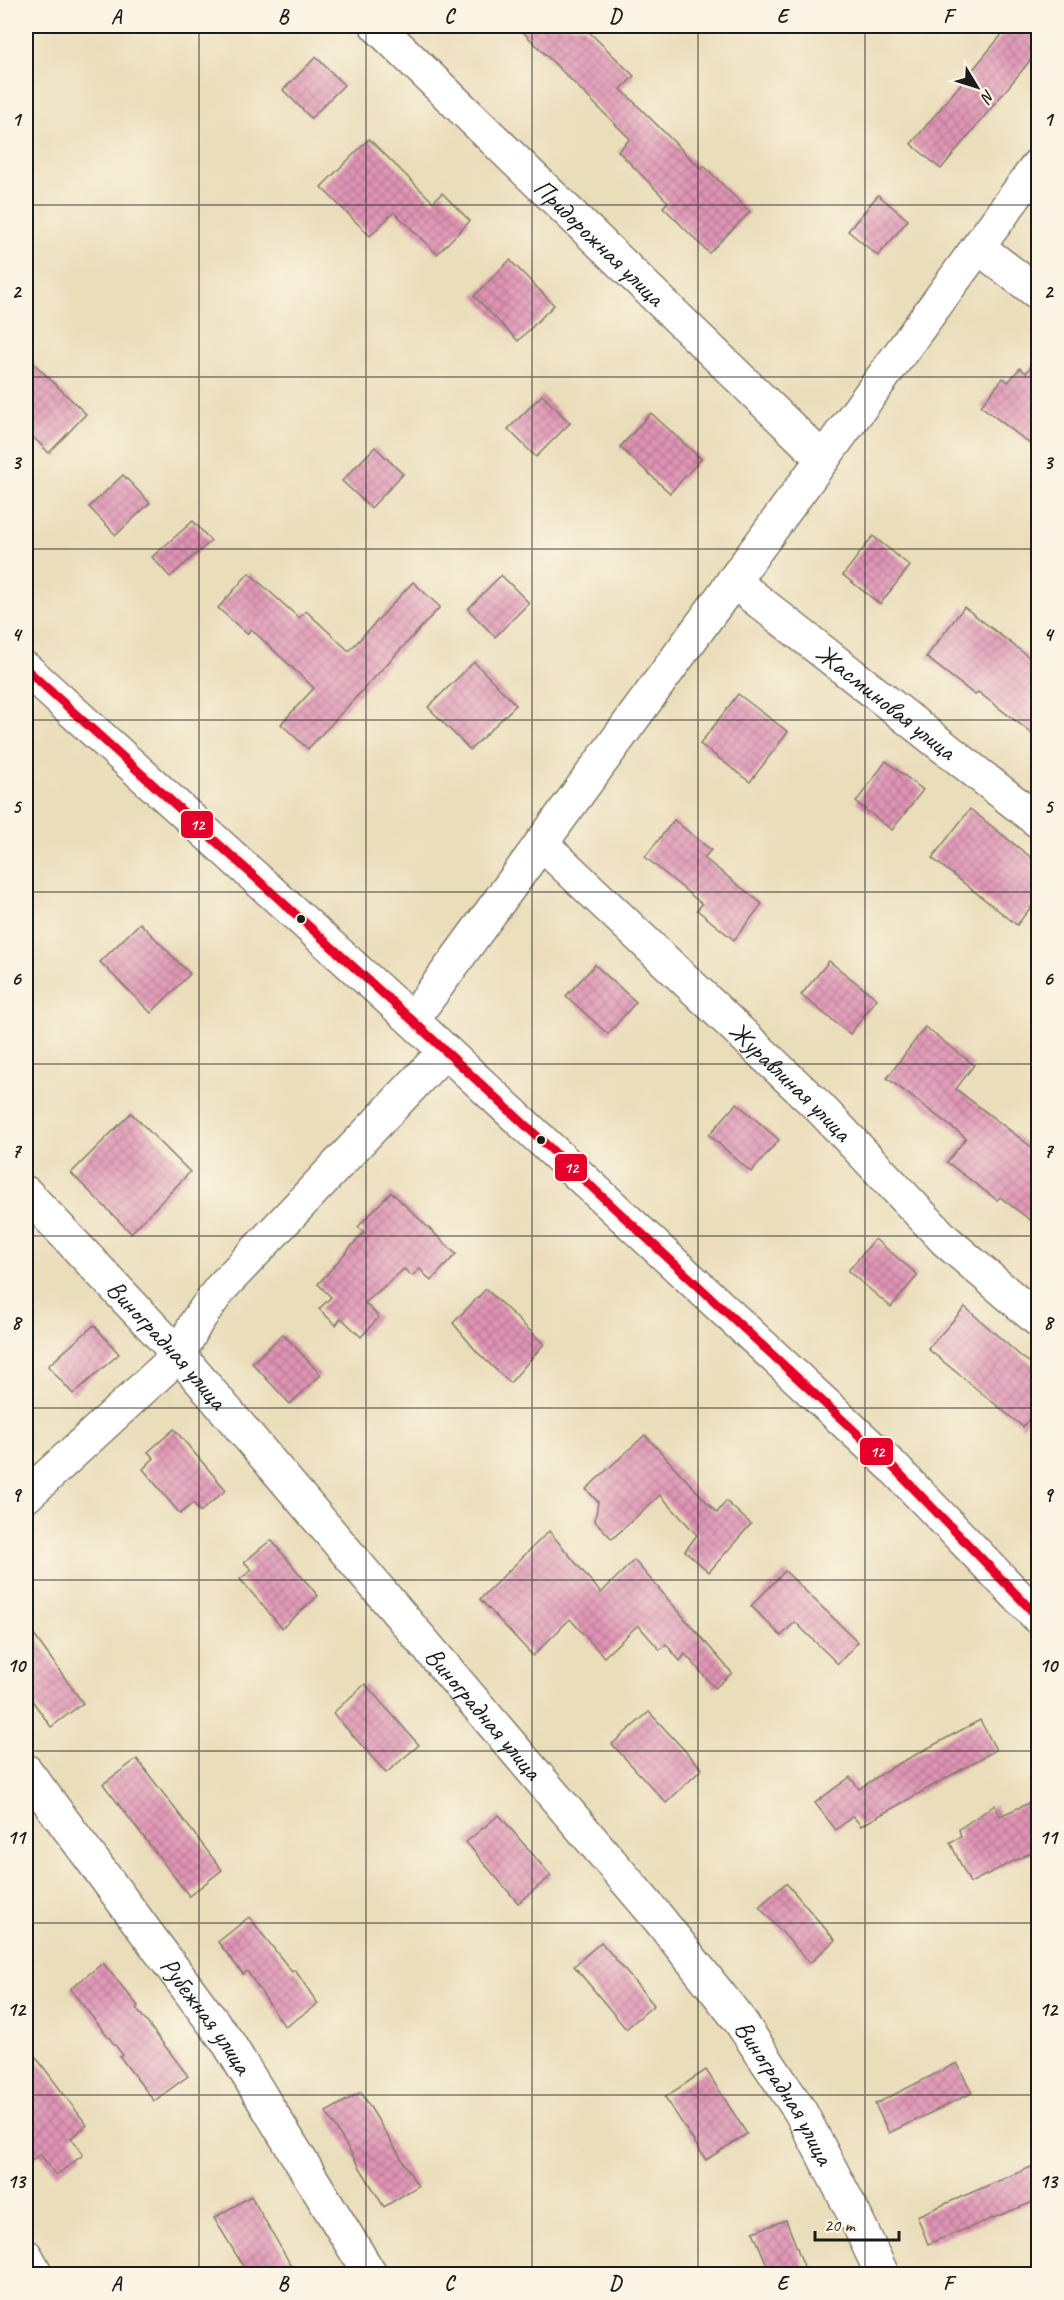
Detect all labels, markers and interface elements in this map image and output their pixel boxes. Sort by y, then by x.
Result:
text: A [111,4,123,29]
text: B [278,4,290,29]
text: C [444,4,456,29]
text: D [609,4,623,29]
text: E [777,4,791,29]
text: F [943,4,957,29]
north arrow [947,57,1007,117]
text: N [975,86,999,108]
text: 1 [12,107,23,132]
text: 1 [1044,107,1055,132]
street label: Придорожная улица [527,171,673,314]
text: 2 [12,279,23,304]
text: 2 [1044,279,1055,304]
text: 3 [12,450,23,475]
text: 3 [1044,450,1055,475]
text: 4 [12,622,24,647]
text: 4 [1044,622,1056,647]
street label: Жасминовая улица [809,637,964,768]
text: 5 [12,794,23,819]
text: 5 [1044,794,1055,819]
line badge: 12 [180,810,214,839]
text: 12 [190,815,206,835]
unlabelled marker [295,913,307,925]
text: 6 [11,966,22,991]
text: 6 [1043,966,1054,991]
street label: Журавлиная улица [722,1014,860,1149]
unlabelled marker [535,1134,547,1146]
text: 7 [12,1138,23,1163]
text: 7 [1044,1138,1055,1163]
line badge: 12 [554,1153,588,1182]
text: 12 [564,1158,580,1178]
street label: Виноградная улица [99,1273,235,1418]
text: 8 [12,1310,24,1335]
text: 8 [1044,1310,1056,1335]
line badge: 12 [859,1437,894,1466]
text: 12 [870,1442,886,1462]
text: 9 [12,1482,23,1507]
text: 9 [1044,1482,1055,1507]
street label: Виноградная улица [418,1640,550,1788]
text: 10 [7,1653,27,1678]
text: 10 [1039,1653,1059,1678]
text: 11 [7,1825,27,1850]
text: 11 [1039,1825,1059,1850]
street label: Рубежная улица [153,1951,260,2082]
text: 12 [7,1997,27,2022]
text: 12 [1039,1997,1059,2022]
street label: Виноградная улица [727,2014,842,2172]
text: 13 [7,2169,27,2194]
text: 13 [1039,2169,1059,2194]
scale bar [815,2204,899,2242]
text: 20 m [824,2214,857,2236]
text: A [111,2271,123,2296]
text: B [278,2271,290,2296]
text: C [444,2271,456,2296]
text: D [609,2271,623,2296]
text: E [777,2271,791,2296]
text: F [943,2271,957,2296]

